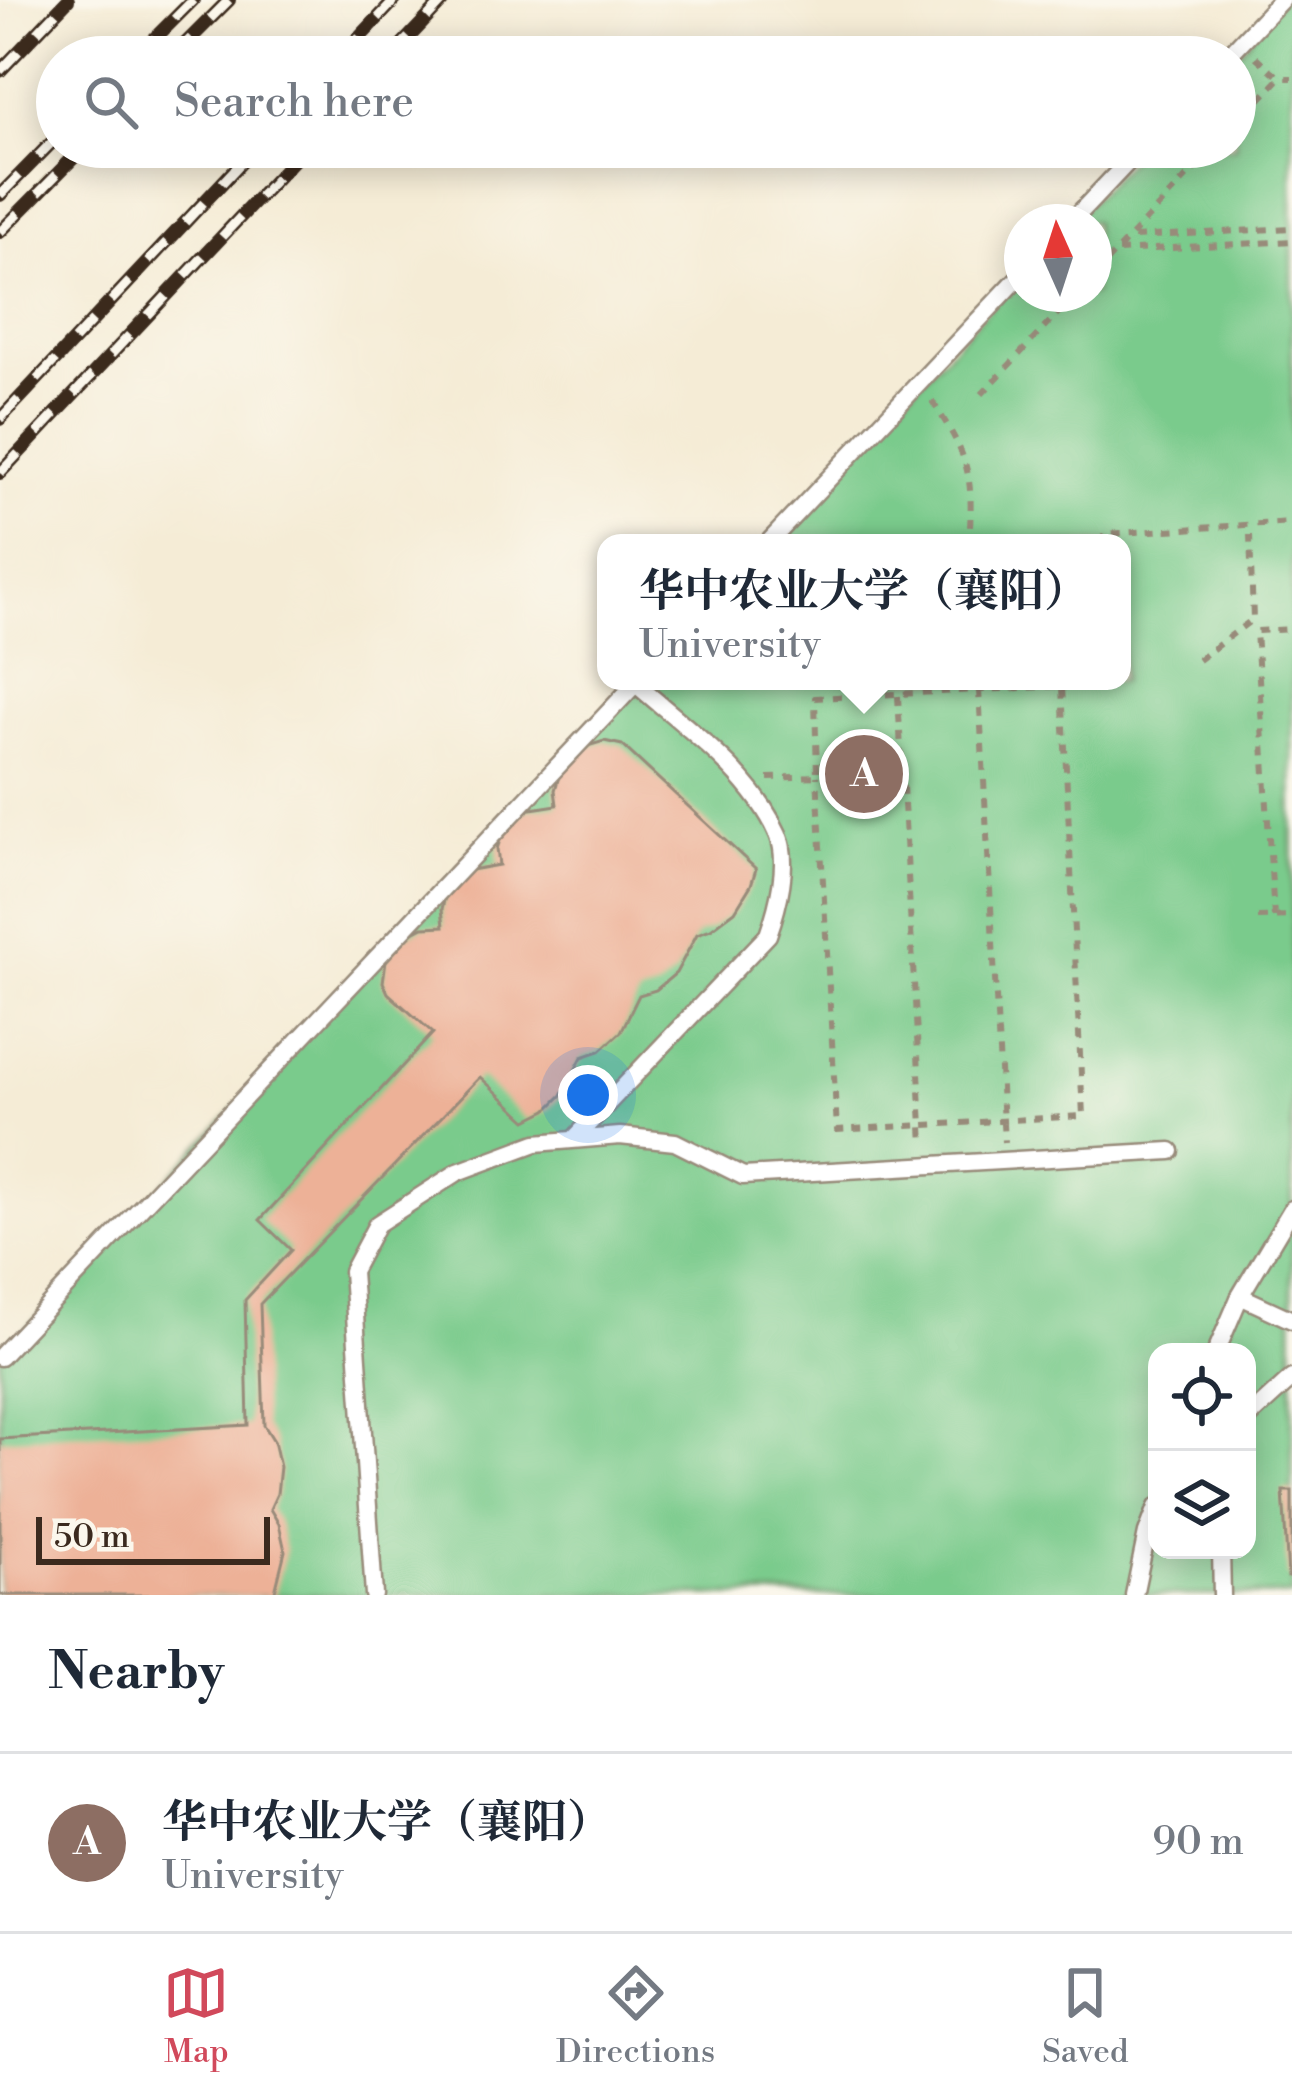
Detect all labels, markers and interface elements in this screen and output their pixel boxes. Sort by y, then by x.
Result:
search box [36,36,1256,168]
icon: search [78,69,144,135]
text: Search here [174,74,414,131]
north arrow [1004,204,1112,312]
popup [597,534,1131,690]
text: 华中农业大学（襄阳） [639,564,1089,621]
text: University [639,621,821,670]
pin: A [825,729,903,819]
your location [558,1065,618,1125]
map controls [1148,1343,1256,1559]
button: locate [1148,1343,1256,1451]
button: layers [1148,1451,1256,1559]
scale bar [36,1511,270,1564]
text: 50 m [54,1517,130,1558]
text: Nearby [48,1641,224,1705]
text: 华中农业大学（襄阳） [162,1795,612,1852]
text: A [73,1818,101,1867]
text: 90 m [1152,1818,1244,1867]
text: University [162,1852,344,1901]
tab: Map [163,1960,229,2073]
tab: Directions [556,1960,715,2073]
tab: Saved [1042,1960,1129,2073]

